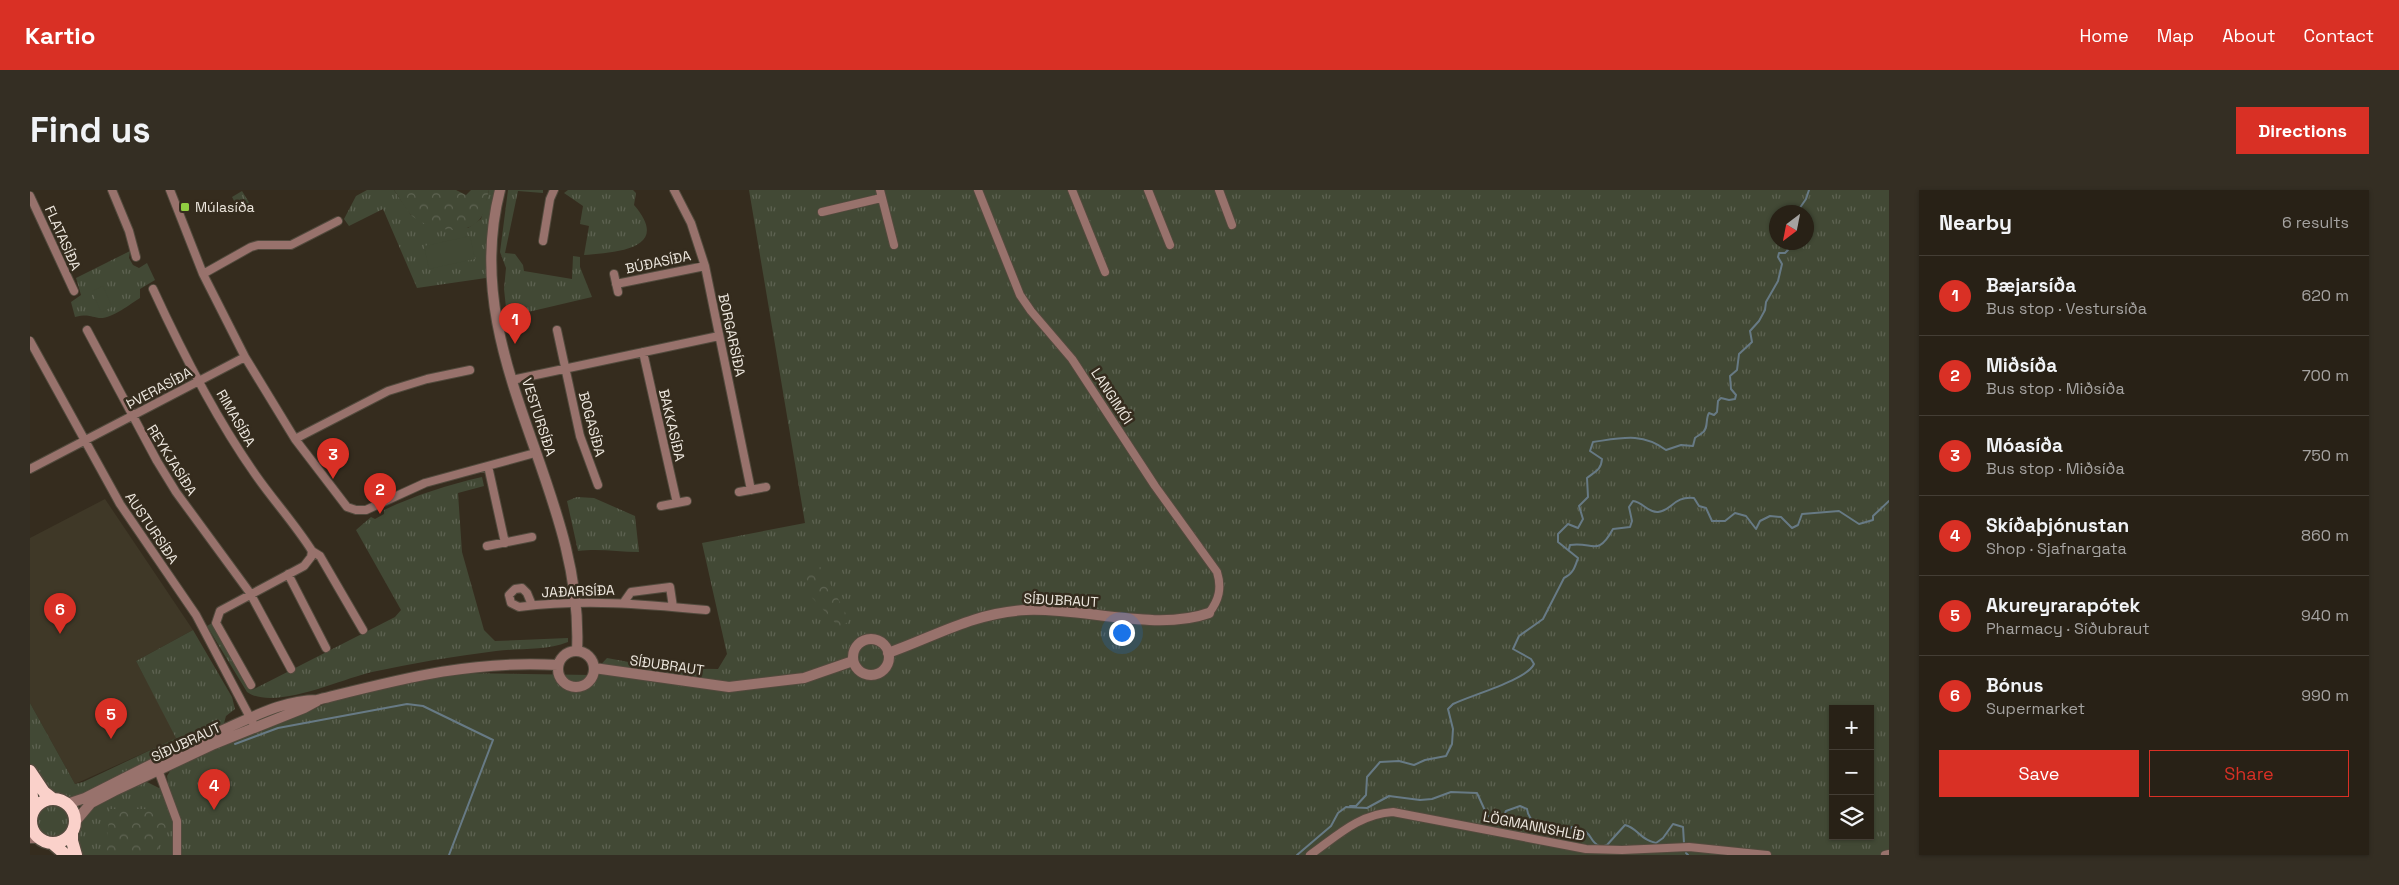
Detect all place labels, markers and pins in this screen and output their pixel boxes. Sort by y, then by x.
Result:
place label: Múlasíða [195,198,255,216]
marker: Múlasíða [179,201,191,213]
pin: 1 [499,303,531,344]
pin: 3 [317,438,349,479]
pin: 2 [364,473,396,514]
pin: 6 [44,593,76,634]
pin: 5 [95,698,127,739]
pin: 4 [198,769,230,810]

